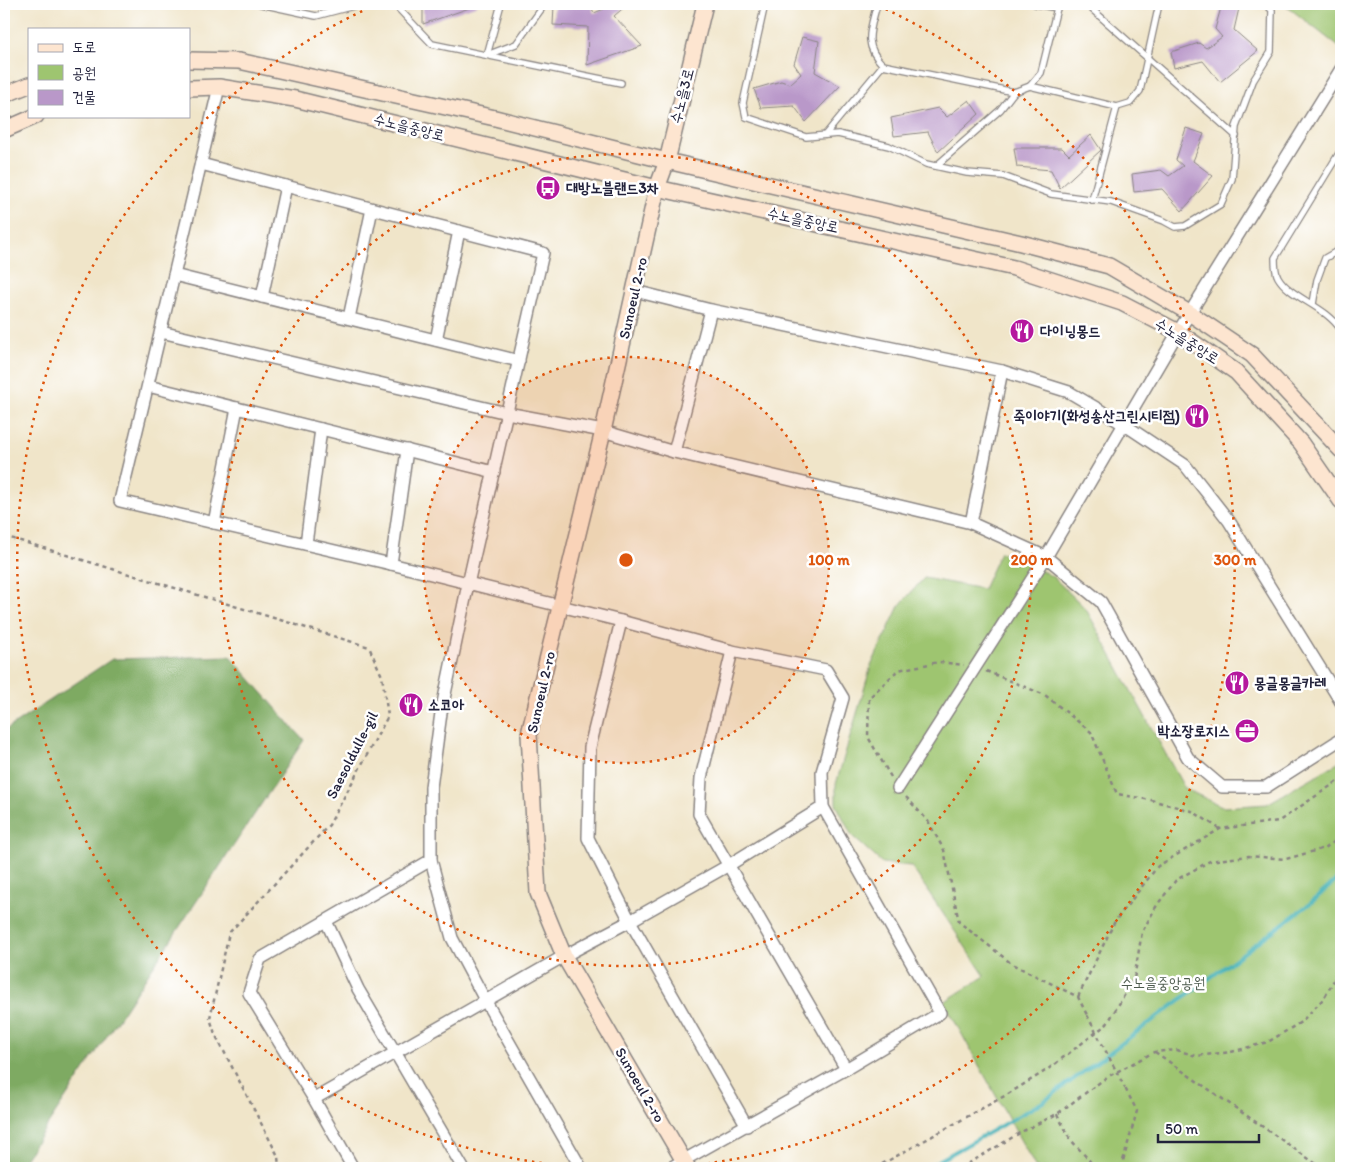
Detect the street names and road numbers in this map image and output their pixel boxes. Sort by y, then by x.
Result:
street label: 수노을3로 [666,66,698,126]
street label: 수노을중앙로 [372,110,446,144]
street label: 수노을중앙로 [766,204,840,236]
street label: Sunoeul 2-ro [615,255,651,341]
street label: 수노을중앙로 [1152,314,1222,368]
street label: Sunoeul 2-ro [523,649,559,735]
street label: Saesoldulle-gil [322,708,382,802]
street label: Sunoeul 2-ro [611,1044,669,1126]

